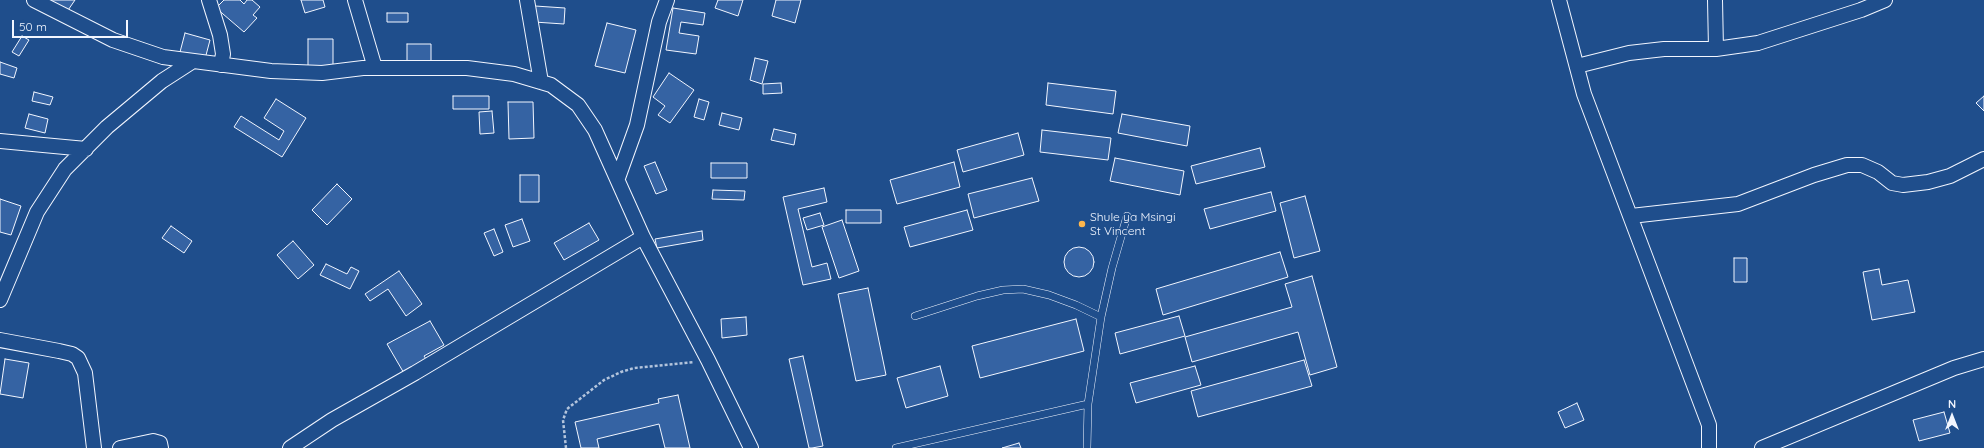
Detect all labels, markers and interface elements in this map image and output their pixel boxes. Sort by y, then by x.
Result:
scale bar [14,12,130,38]
text: 50 m [19,19,47,34]
place label: Shule ya Msingi St Vincent [1090,210,1176,238]
marker: Shule ya Msingi St Vincent [1077,219,1087,229]
north arrow [1932,396,1972,436]
text: N [1948,397,1956,411]

